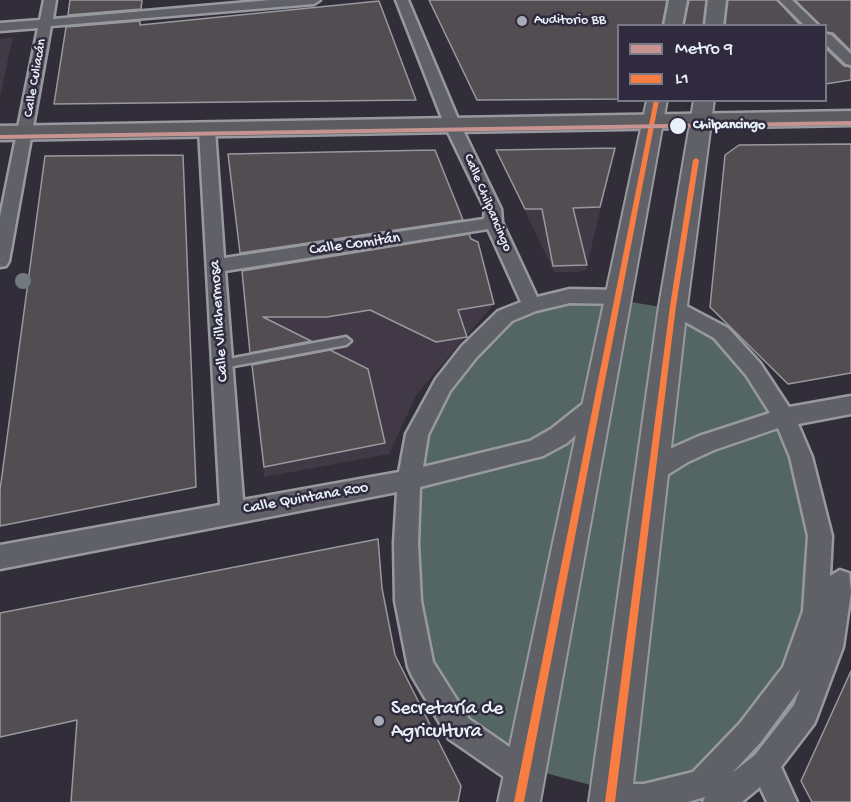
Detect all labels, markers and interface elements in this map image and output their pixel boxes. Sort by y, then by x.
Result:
place label: Auditorio BB [534,13,606,29]
marker: Auditorio BB [515,14,529,28]
legend [617,24,827,102]
street label: Calle Culiacán [21,37,51,119]
text: Metro 9 [675,39,733,60]
text: L1 [675,69,689,90]
marker: Chilpancingo [668,116,688,136]
place label: Chilpancingo [693,118,765,134]
street label: Calle Chilpancingo [459,152,515,254]
street label: Calle Comitán [308,229,402,261]
street label: Calle Villahermosa [206,260,234,382]
street label: Calle Quintana Roo [242,479,370,519]
place label: Secretaría de Agricultura [391,698,503,745]
marker: Secretaría de Agricultura [372,714,386,728]

